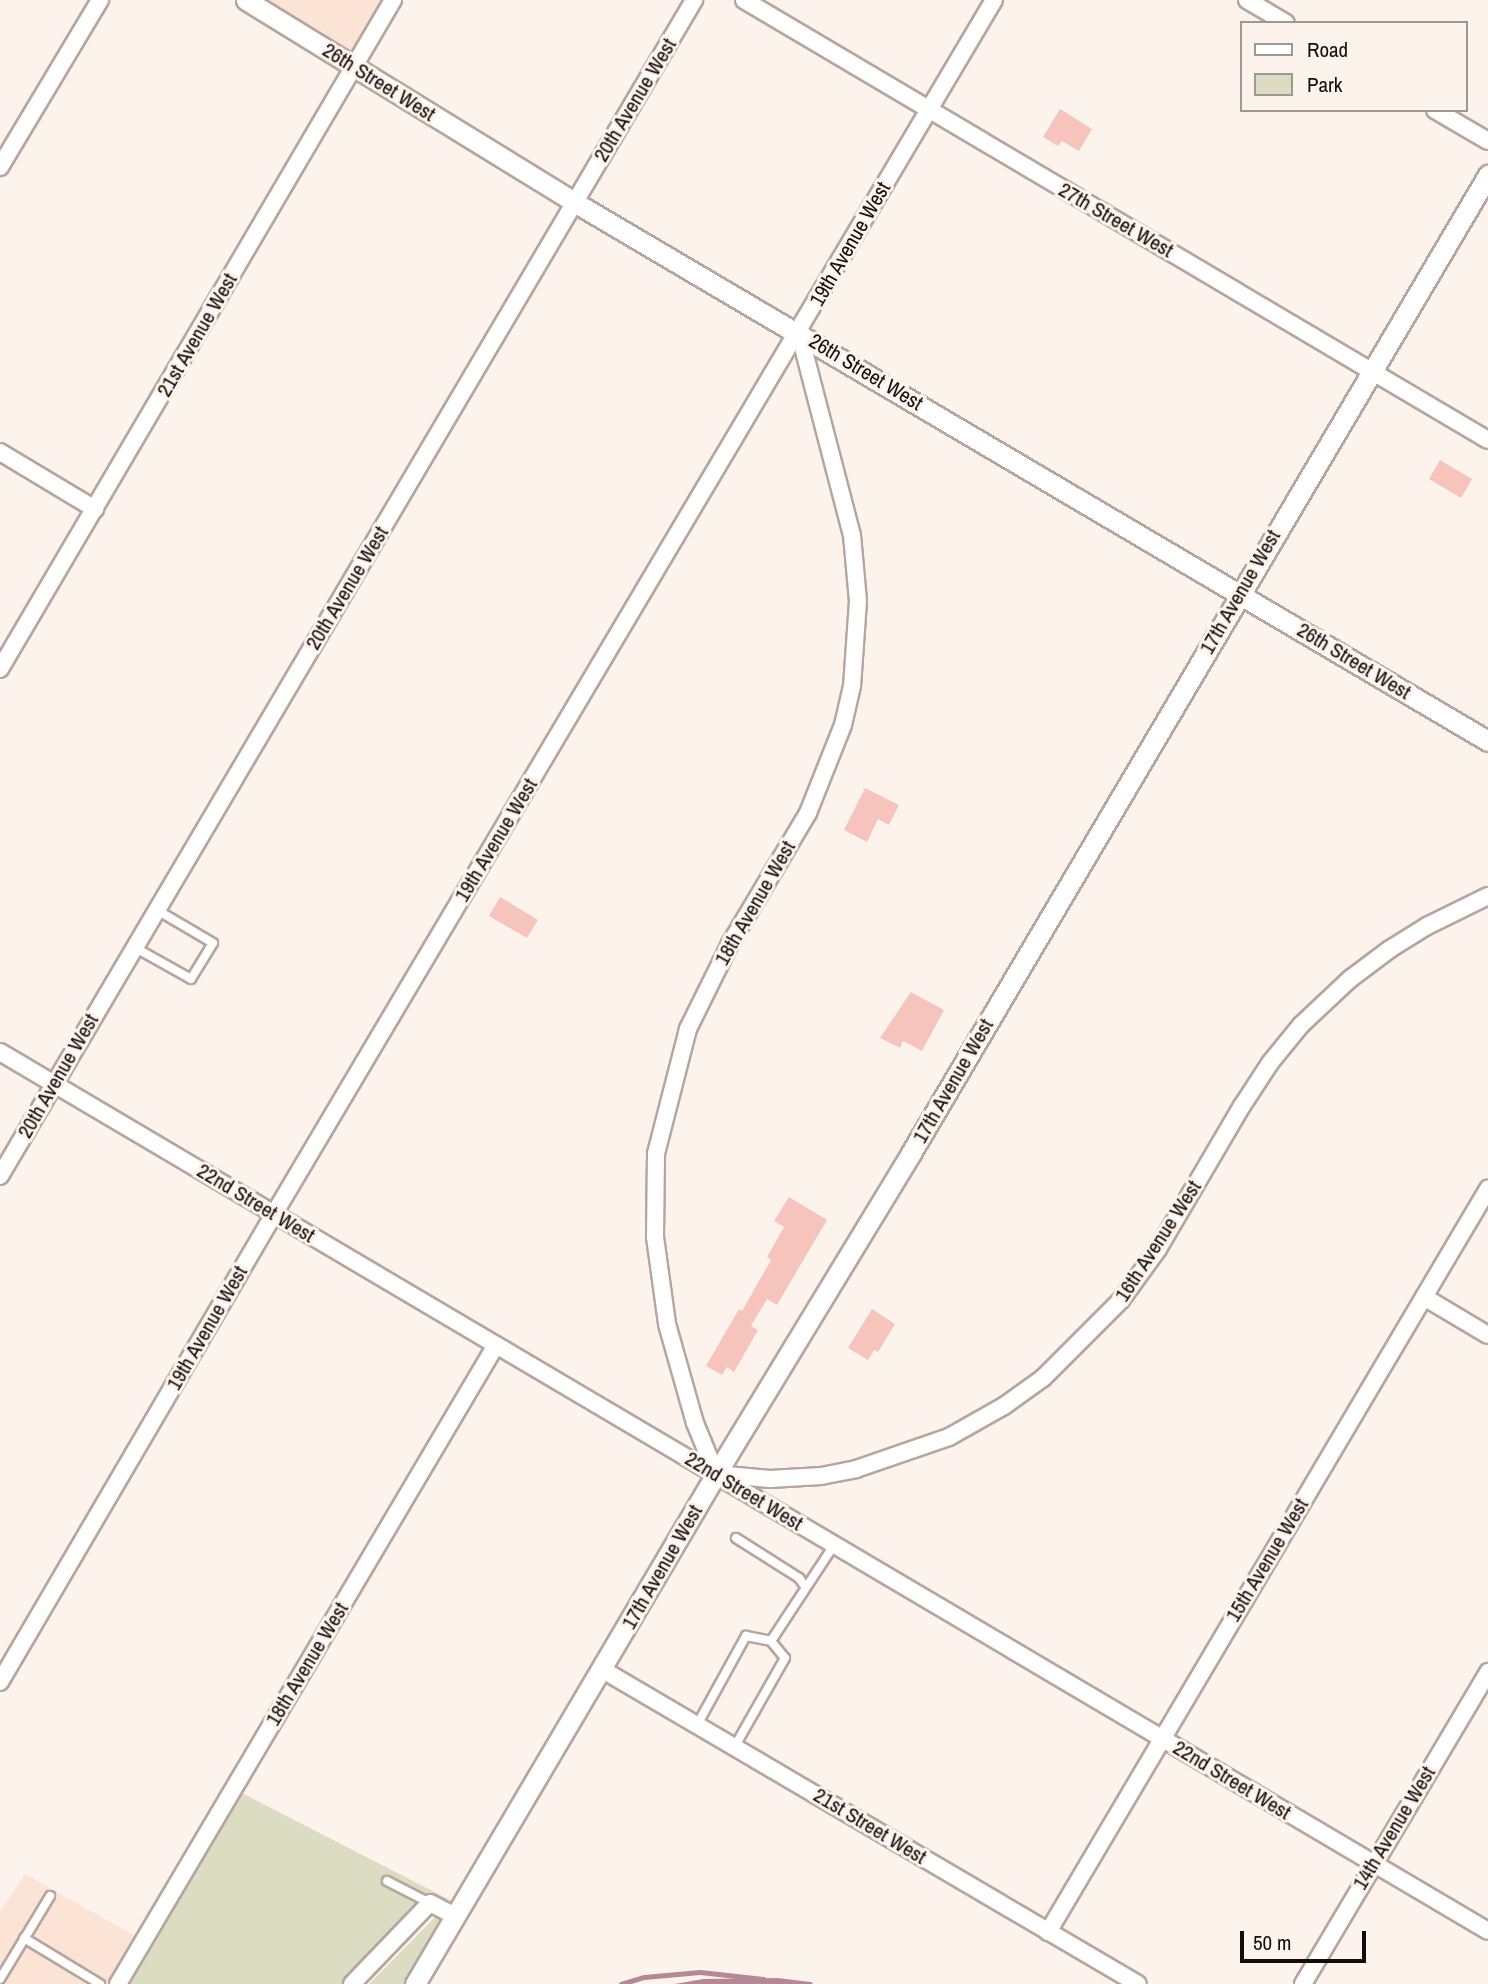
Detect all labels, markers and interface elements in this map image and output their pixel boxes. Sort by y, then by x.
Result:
legend [1240,21,1467,112]
street label: 20th Avenue West [588,33,682,167]
text: Road [1307,35,1348,64]
street label: 26th Street West [318,37,440,127]
text: Park [1307,70,1342,99]
street label: 19th Avenue West [804,177,896,311]
street label: 27th Street West [1054,177,1178,263]
street label: 21st Avenue West [151,268,243,402]
street label: 26th Street West [805,328,927,416]
street label: 20th Avenue West [300,521,394,655]
street label: 17th Avenue West [1194,525,1286,659]
street label: 26th Street West [1293,617,1415,705]
street label: 19th Avenue West [449,773,543,907]
street label: 18th Avenue West [709,836,801,970]
street label: 20th Avenue West [12,1009,104,1143]
street label: 17th Avenue West [907,1014,999,1148]
street label: 22nd Street West [193,1158,319,1248]
street label: 16th Avenue West [1109,1175,1207,1307]
street label: 19th Avenue West [161,1261,253,1395]
street label: 22nd Street West [681,1446,807,1536]
street label: 15th Avenue West [1220,1493,1314,1627]
street label: 17th Avenue West [616,1500,708,1634]
street label: 18th Avenue West [260,1597,354,1731]
street label: 22nd Street West [1169,1735,1295,1825]
street label: 14th Avenue West [1347,1761,1441,1895]
street label: 21st Street West [809,1782,931,1870]
scale bar [1243,1918,1369,1962]
text: 50 m [1253,1928,1291,1957]

